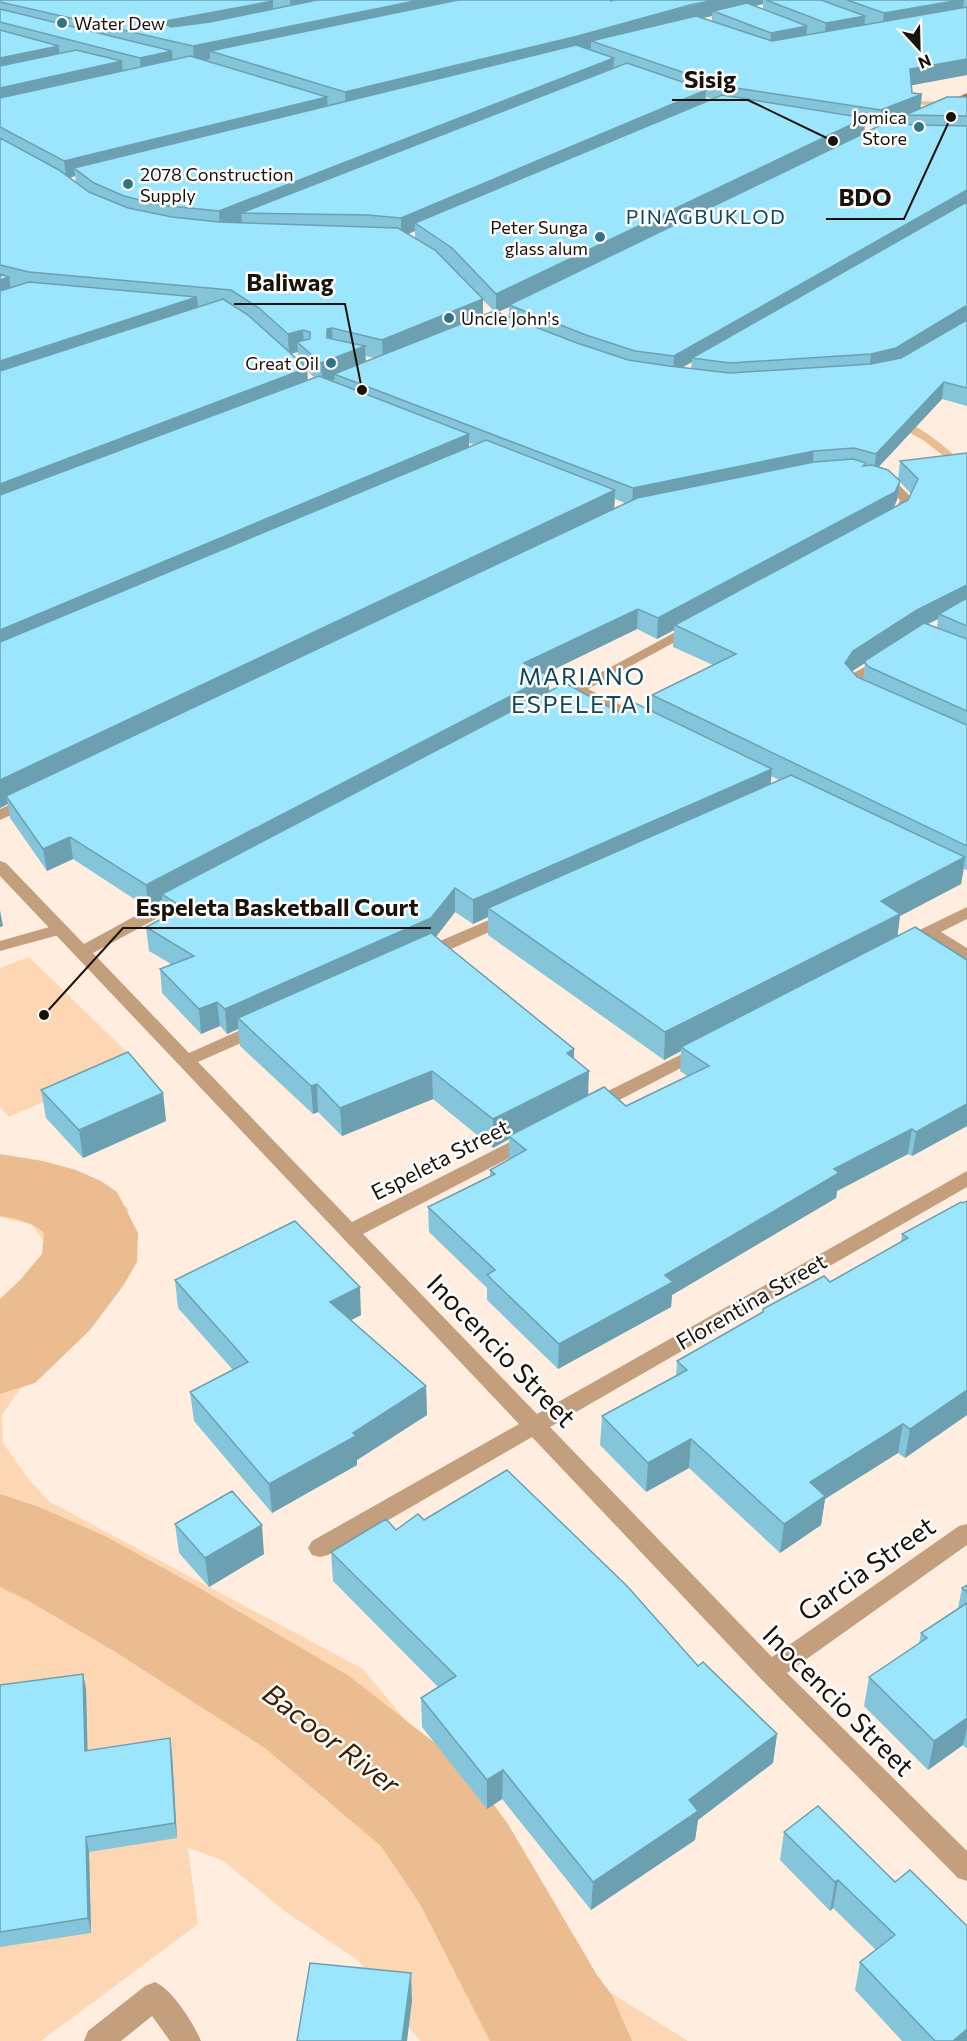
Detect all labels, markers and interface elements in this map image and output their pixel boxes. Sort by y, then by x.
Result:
place label: Water Dew [74,12,165,34]
marker: Water Dew [55,16,69,30]
north arrow [889,18,949,78]
text: N [916,51,934,73]
callout: Sisig [672,58,748,100]
text: Sisig [684,64,736,93]
place label: Jomica Store [852,106,907,149]
marker: Jomica Store [912,120,926,134]
place label: 2078 Construction Supply [140,163,294,206]
marker: 2078 Construction Supply [121,177,135,191]
callout: BDO [826,177,904,219]
text: BDO [838,182,892,211]
district label: PINAGBUKLOD [626,204,786,228]
place label: Peter Sunga glass alum [490,216,588,259]
marker: Peter Sunga glass alum [593,230,607,244]
callout: Baliwag [234,262,345,304]
text: Baliwag [246,267,334,296]
place label: Uncle John's [461,307,559,329]
marker: Uncle John's [442,311,456,325]
place label: Great Oil [245,352,319,374]
marker: Great Oil [324,356,338,370]
district label: MARIANO ESPELETA I [511,661,653,718]
callout: Espeleta Basketball Court [123,886,431,928]
text: Espeleta Basketball Court [135,892,419,921]
street label: Espeleta Street [366,1113,514,1205]
street label: Florentina Street [671,1247,831,1355]
street label: Inocencio Street [421,1267,583,1433]
street label: Garcia Street [791,1509,941,1627]
street label: Inocencio Street [757,1618,921,1782]
water label: Bacoor River [257,1676,408,1801]

